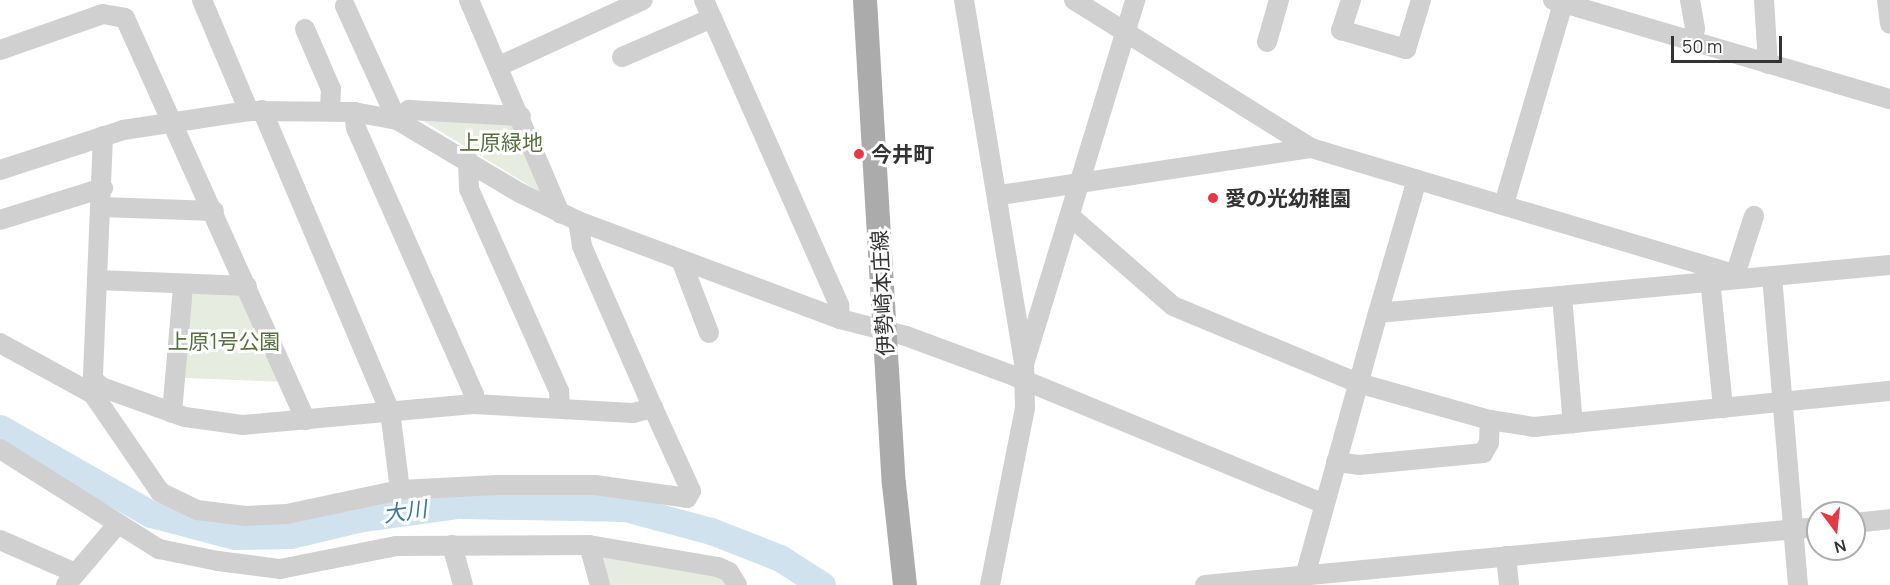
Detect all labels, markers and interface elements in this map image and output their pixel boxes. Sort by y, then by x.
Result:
scale bar [1674,24,1785,62]
text: 50 m [1682,34,1722,58]
park label: 上原緑地 [459,129,543,155]
place label: 今井町 [871,141,934,167]
marker: 今井町 [852,147,866,161]
place label: 愛の光幼稚園 [1225,185,1351,211]
marker: 愛の光幼稚園 [1206,191,1220,205]
street label: 伊勢崎本庄線 [866,229,898,357]
park label: 上原1号公園 [167,328,281,354]
water label: 大川 [381,496,429,528]
north arrow [1806,501,1866,561]
text: N [1832,534,1849,559]

